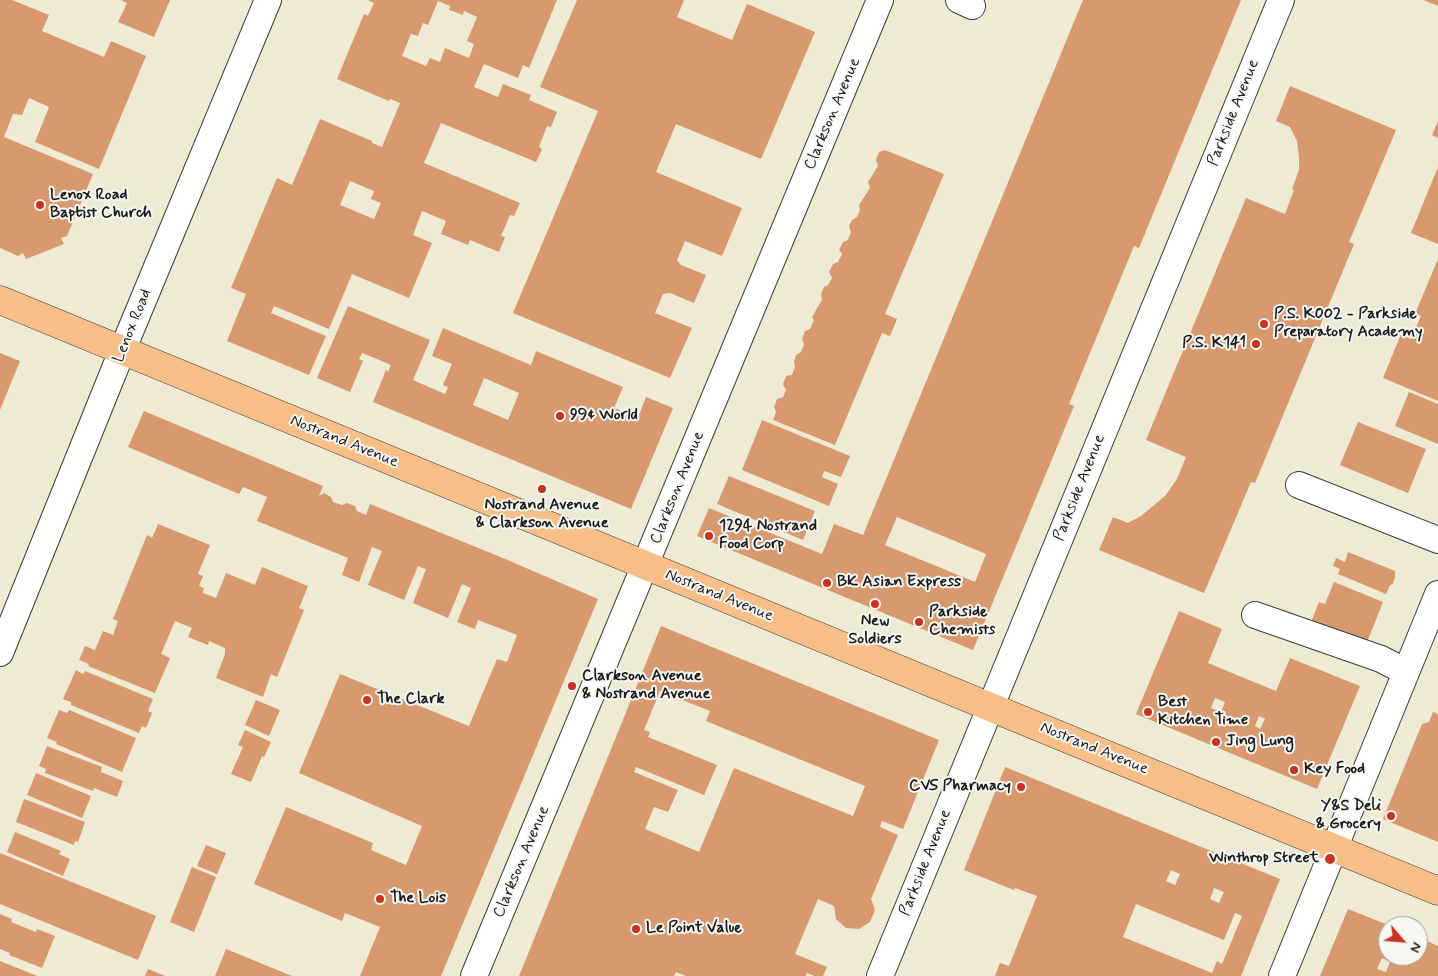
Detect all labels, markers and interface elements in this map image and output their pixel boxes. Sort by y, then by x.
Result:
street label: Clarkson Avenue [801,55,865,173]
street label: Parkside Avenue [1204,57,1264,169]
place label: Lenox Road Baptist Church [50,186,152,224]
marker: Lenox Road Baptist Church [34,199,46,211]
street label: Lenox Road [110,286,156,366]
place label: P.S. K002 - Parkside Preparatory Academy [1274,305,1423,343]
marker: P.S. K002 - Parkside Preparatory Academy [1258,318,1270,330]
place label: P.S. K141 [1182,334,1246,354]
marker: P.S. K141 [1250,338,1262,350]
place label: 99¢ World [570,406,638,426]
marker: 99¢ World [554,410,566,422]
street label: Nostrand Avenue [287,412,401,472]
street label: Clarkson Avenue [647,429,709,547]
street label: Parkside Avenue [1050,432,1110,544]
marker: Nostrand Avenue & Clarkson Avenue [536,483,548,495]
place label: Nostrand Avenue & Clarkson Avenue [475,496,609,534]
place label: 1294 Nostrand Food Corp [719,517,817,555]
marker: 1294 Nostrand Food Corp [703,530,715,542]
street label: Nostrand Avenue [662,566,776,626]
place label: BK Asian Express [837,573,961,593]
marker: BK Asian Express [821,577,833,589]
marker: New Soldiers [869,598,881,610]
place label: Parkside Chemists [929,603,995,641]
place label: New Soldiers [848,612,902,650]
marker: Parkside Chemists [913,616,925,628]
place label: Clarkson Avenue & Nostrand Avenue [582,667,710,705]
marker: Clarkson Avenue & Nostrand Avenue [566,680,578,692]
place label: The Clark [377,690,445,710]
place label: Best Kitchen Time [1158,693,1248,731]
marker: The Clark [361,694,373,706]
marker: Best Kitchen Time [1142,706,1154,718]
street label: Nostrand Avenue [1037,719,1151,779]
place label: Jing Lung [1226,732,1294,752]
marker: Jing Lung [1210,736,1222,748]
place label: Key Food [1304,760,1365,780]
marker: Key Food [1288,764,1300,776]
place label: CVS Pharmacy [909,777,1011,797]
marker: CVS Pharmacy [1015,781,1027,793]
place label: Y&S Deli & Grocery [1316,797,1381,835]
street label: Clarkson Avenue [490,803,554,921]
street label: Parkside Avenue [896,807,956,919]
marker: Y&S Deli & Grocery [1385,810,1397,822]
place label: Winthrop Street [1209,849,1319,869]
marker: Winthrop Street [1323,852,1337,866]
place label: The Lois [390,889,446,909]
marker: The Lois [374,893,386,905]
north arrow [1378,916,1428,966]
place label: Le Point Value [646,919,742,939]
marker: Le Point Value [630,923,642,935]
text: N [1405,939,1426,956]

